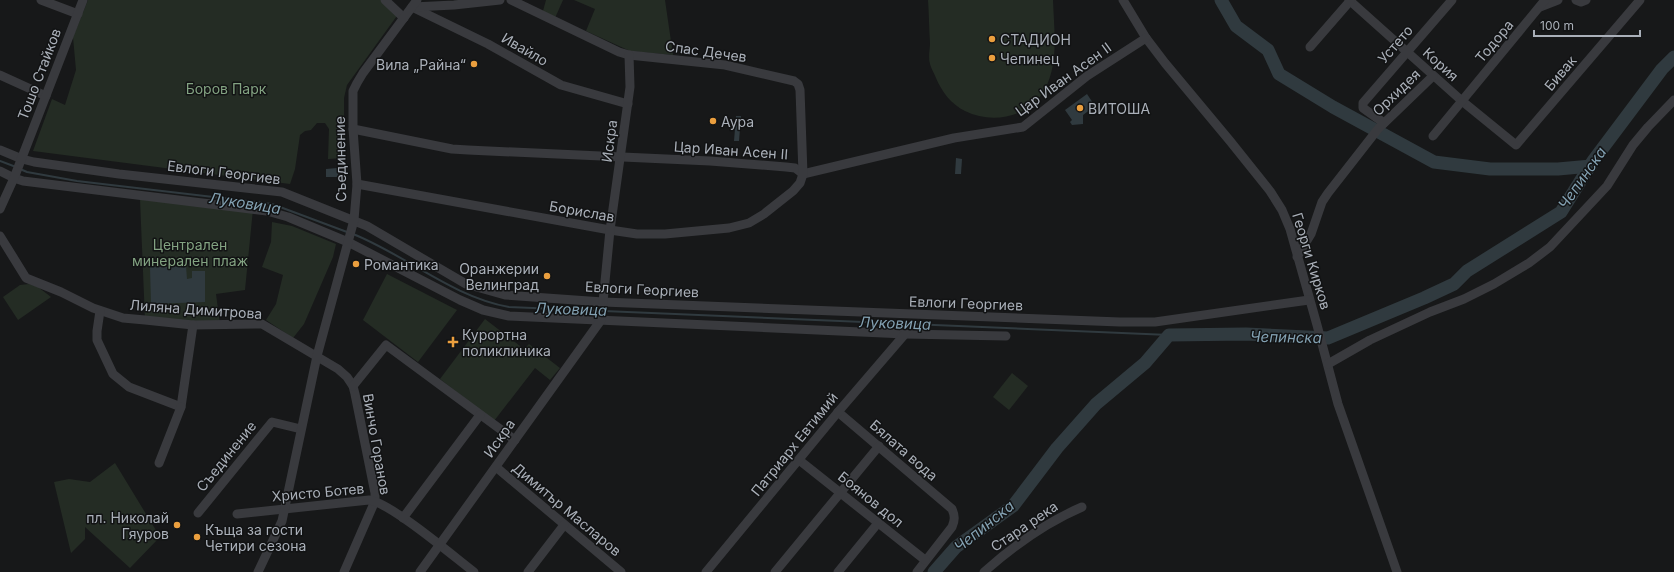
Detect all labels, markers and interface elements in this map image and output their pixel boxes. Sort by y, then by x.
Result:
scale bar [1534,12,1640,38]
street label: Тодора [1471,16,1517,66]
text: 100 m [1540,18,1574,33]
street label: Устето [1374,21,1416,67]
street label: Тошо Стайков [14,26,64,122]
street label: Ивайло [499,29,551,69]
place label: СТАДИОН [1000,31,1071,48]
marker: СТАДИОН [987,34,997,44]
street label: Спас Дечев [664,37,748,65]
street label: Цар Иван Асен II [1012,38,1114,120]
street label: Кория [1420,44,1462,84]
place label: Чепинец [1000,50,1060,67]
street label: Бивак [1540,52,1580,94]
marker: Чепинец [987,53,997,63]
place label: Вила „Райна“ [376,56,466,73]
marker: Вила „Райна“ [469,59,479,69]
street label: Орхидея [1369,65,1423,119]
park label: Боров Парк [186,80,267,97]
place label: ВИТОША [1088,100,1150,117]
marker: ВИТОША [1075,103,1085,113]
place label: Аура [721,113,754,130]
street label: Съединение [331,116,349,202]
marker: Аура [708,116,718,126]
street label: Искра [598,119,620,163]
street label: Цар Иван Асен II [673,138,789,162]
water label: Чепинска [1554,143,1610,213]
street label: Евлоги Георгиев [166,157,282,187]
water label: Луковица [208,188,282,218]
street label: Борислав [548,197,616,225]
street label: Георги Кирков [1289,210,1335,312]
park label: Централен минерален плаж [132,236,248,269]
place label: Романтика [364,256,439,273]
marker: Романтика [351,259,361,269]
place label: Оранжерии Велинград [459,260,539,293]
marker: Оранжерии Велинград [542,271,552,281]
street label: Евлоги Георгиев [585,278,700,300]
street label: Евлоги Георгиев [909,293,1023,313]
street label: Лиляна Димитрова [129,296,263,322]
water label: Луковица [535,298,607,320]
water label: Луковица [859,312,931,334]
place label: Курортна поликлиника [462,326,551,359]
water label: Чепинска [1250,327,1322,347]
marker: Курортна поликлиника [447,336,459,348]
street label: Патриарх Евтимий [747,389,841,499]
street label: Винчо Горанов [360,392,394,496]
street label: Искра [480,416,518,460]
street label: Бялата вода [867,416,941,484]
street label: Съединение [192,417,260,495]
street label: Димитър Масларов [509,459,625,559]
street label: Боянов дол [835,468,907,530]
street label: Христо Ботев [271,479,365,505]
water label: Чепинска [950,496,1018,556]
street label: Стара река [987,497,1061,555]
place label: пл. Николай Гяуров [86,509,169,542]
marker: пл. Николай Гяуров [172,520,182,530]
place label: Къща за гости Четири сезона [205,521,306,554]
marker: Къща за гости Четири сезона [192,532,202,542]

